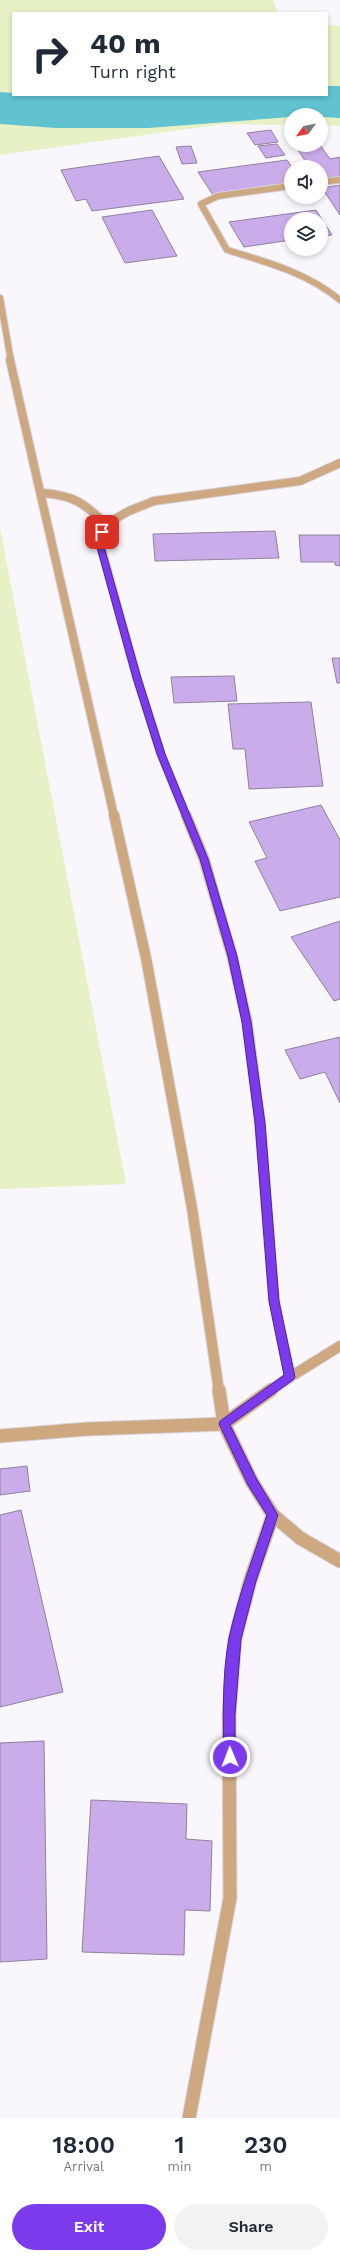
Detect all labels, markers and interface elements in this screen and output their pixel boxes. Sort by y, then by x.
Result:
text: 40 m [90,27,160,60]
icon: right [24,28,76,80]
text: Turn right [90,61,176,82]
north arrow [284,108,328,152]
map controls [284,108,328,256]
button: sound [284,160,328,204]
button: layers [284,212,328,256]
pin [85,515,119,549]
icon: arrive [91,521,113,543]
position arrow [209,1736,251,1778]
text: 18:00 [52,2131,115,2159]
text: 1 [175,2131,185,2159]
text: 230 [244,2131,288,2159]
text: Arrival [64,2159,104,2174]
text: min [168,2159,191,2174]
text: m [260,2159,272,2174]
button: Exit [12,2204,166,2250]
button: Share [174,2204,328,2250]

